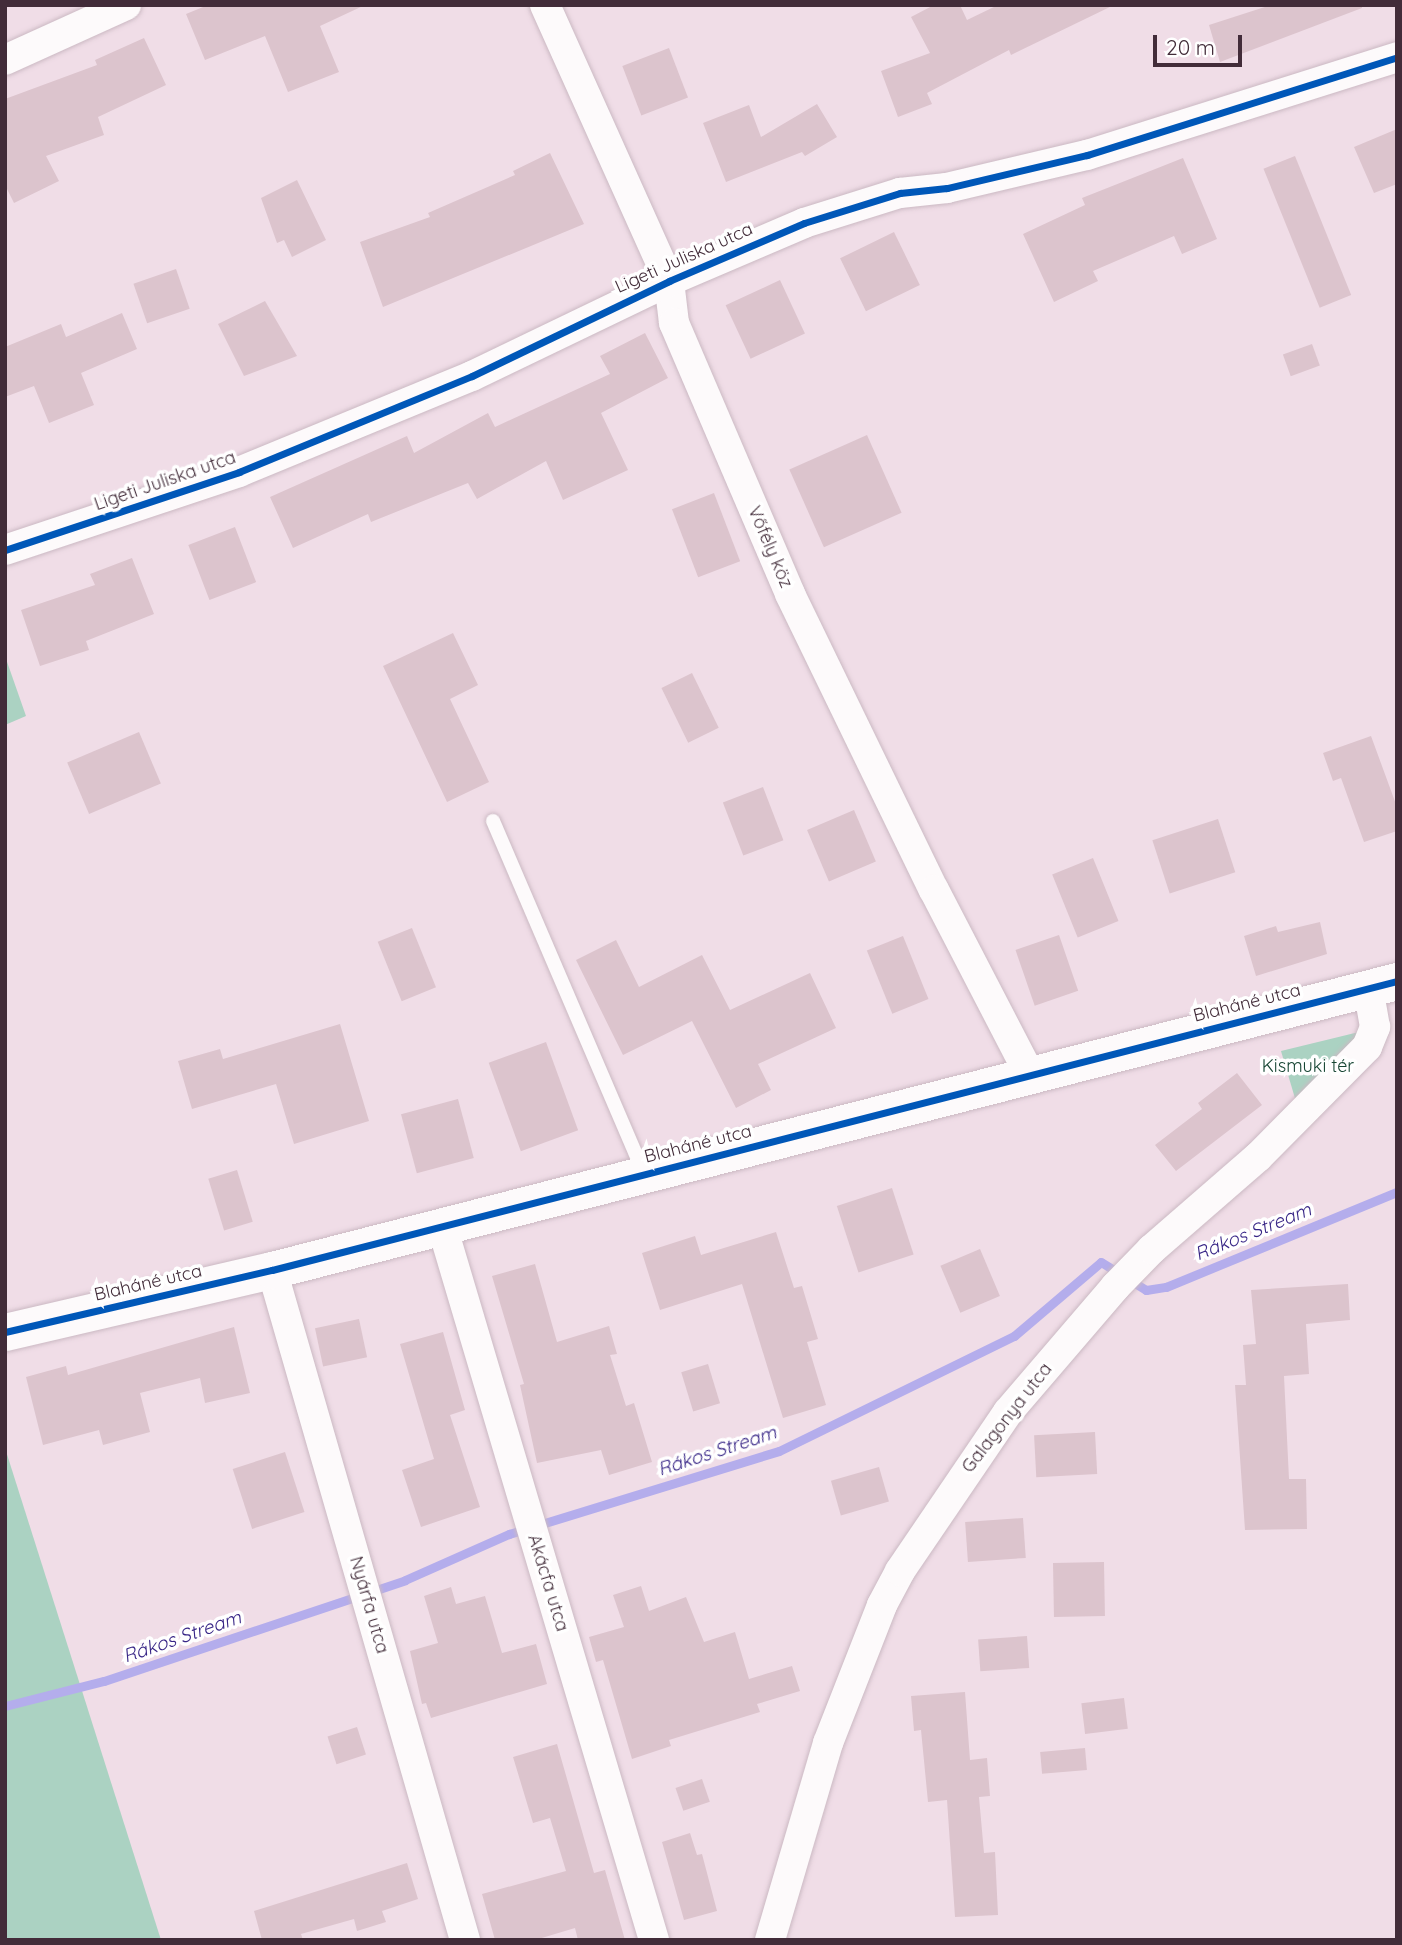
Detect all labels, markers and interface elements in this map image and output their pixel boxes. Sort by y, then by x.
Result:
scale bar [1157,21,1246,65]
text: 20 m [1166,34,1215,60]
street label: Ligeti Juliska utca [612,218,756,298]
street label: Ligeti Juliska utca [91,447,239,515]
street label: Vőfély köz [743,503,797,591]
street label: Blaháné utca [1191,979,1303,1027]
park label: Kismuki tér [1262,1055,1354,1077]
street label: Blaháné utca [642,1120,754,1168]
water label: Rákos Stream [1192,1198,1314,1266]
street label: Blaháné utca [92,1260,204,1306]
street label: Galagonya utca [957,1359,1057,1477]
water label: Rákos Stream [655,1421,779,1481]
street label: Akácfa utca [523,1532,573,1634]
street label: Nyárfa utca [345,1554,393,1656]
water label: Rákos Stream [120,1606,244,1668]

